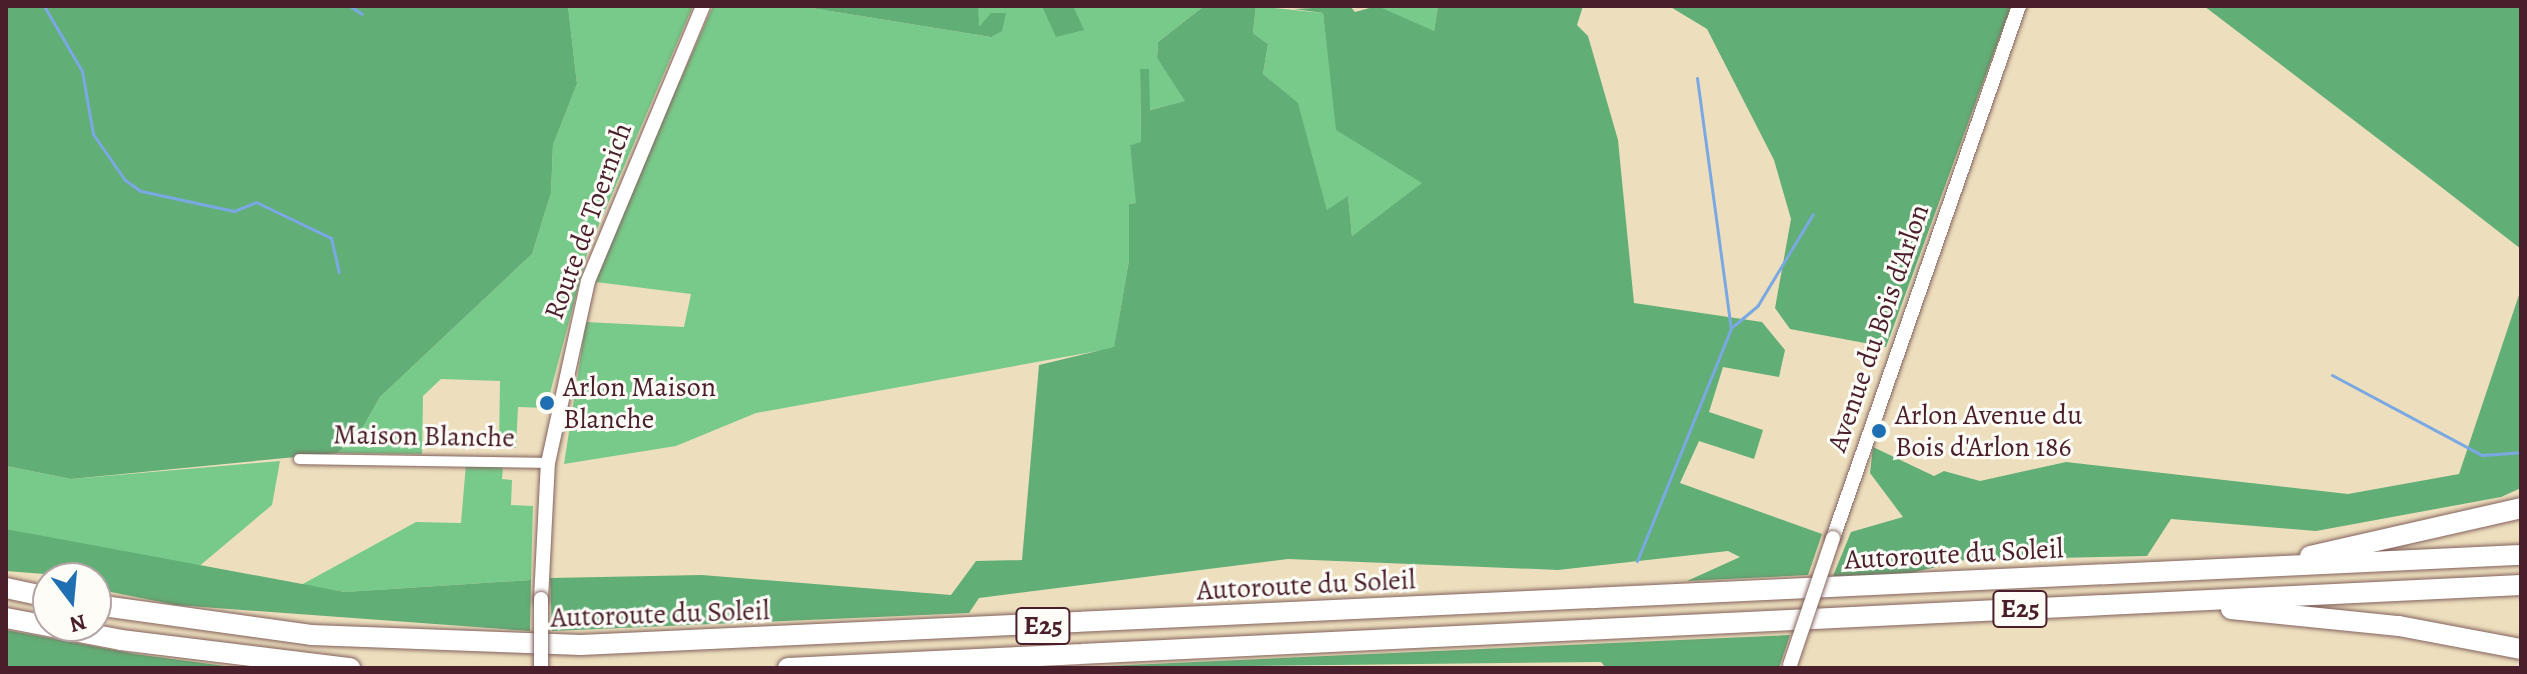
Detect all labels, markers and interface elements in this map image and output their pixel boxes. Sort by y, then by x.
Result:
street label: Route de Toernich [537,118,639,324]
street label: Avenue du Bois d'Arlon [1820,200,1936,456]
place label: Arlon Maison Blanche [563,370,716,436]
marker: Arlon Maison Blanche [538,394,556,412]
place label: Arlon Avenue du Bois d'Arlon 186 [1895,398,2082,464]
street label: Maison Blanche [333,418,515,454]
marker: Arlon Avenue du Bois d'Arlon 186 [1870,422,1888,440]
street label: Autoroute du Soleil [1844,531,2064,577]
north arrow [32,562,112,642]
street label: Autoroute du Soleil [1196,562,1416,608]
road number: E25 [1992,587,2048,631]
street label: Autoroute du Soleil [550,593,770,635]
road number: E25 [1015,604,1071,648]
text: N [66,607,90,640]

